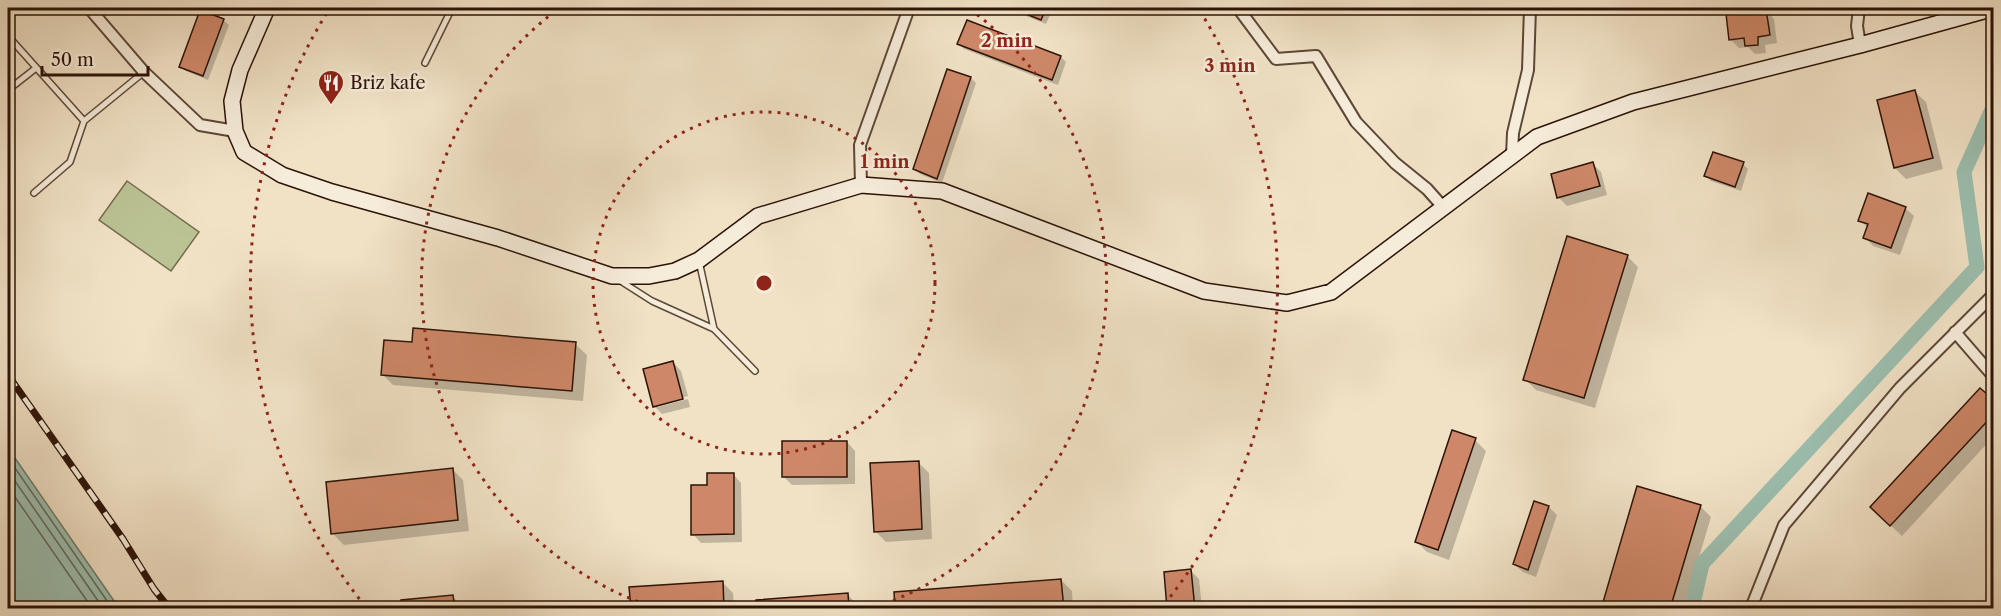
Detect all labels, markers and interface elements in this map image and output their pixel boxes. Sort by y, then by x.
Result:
text: 2 min [981,30,1034,52]
scale bar [42,39,148,77]
text: 50 m [51,49,94,71]
text: 3 min [1204,55,1256,77]
restaurant icon: Briz kafe [316,68,346,106]
place label: Briz kafe [350,72,425,94]
text: 1 min [860,151,910,173]
centre of rings [754,273,774,293]

